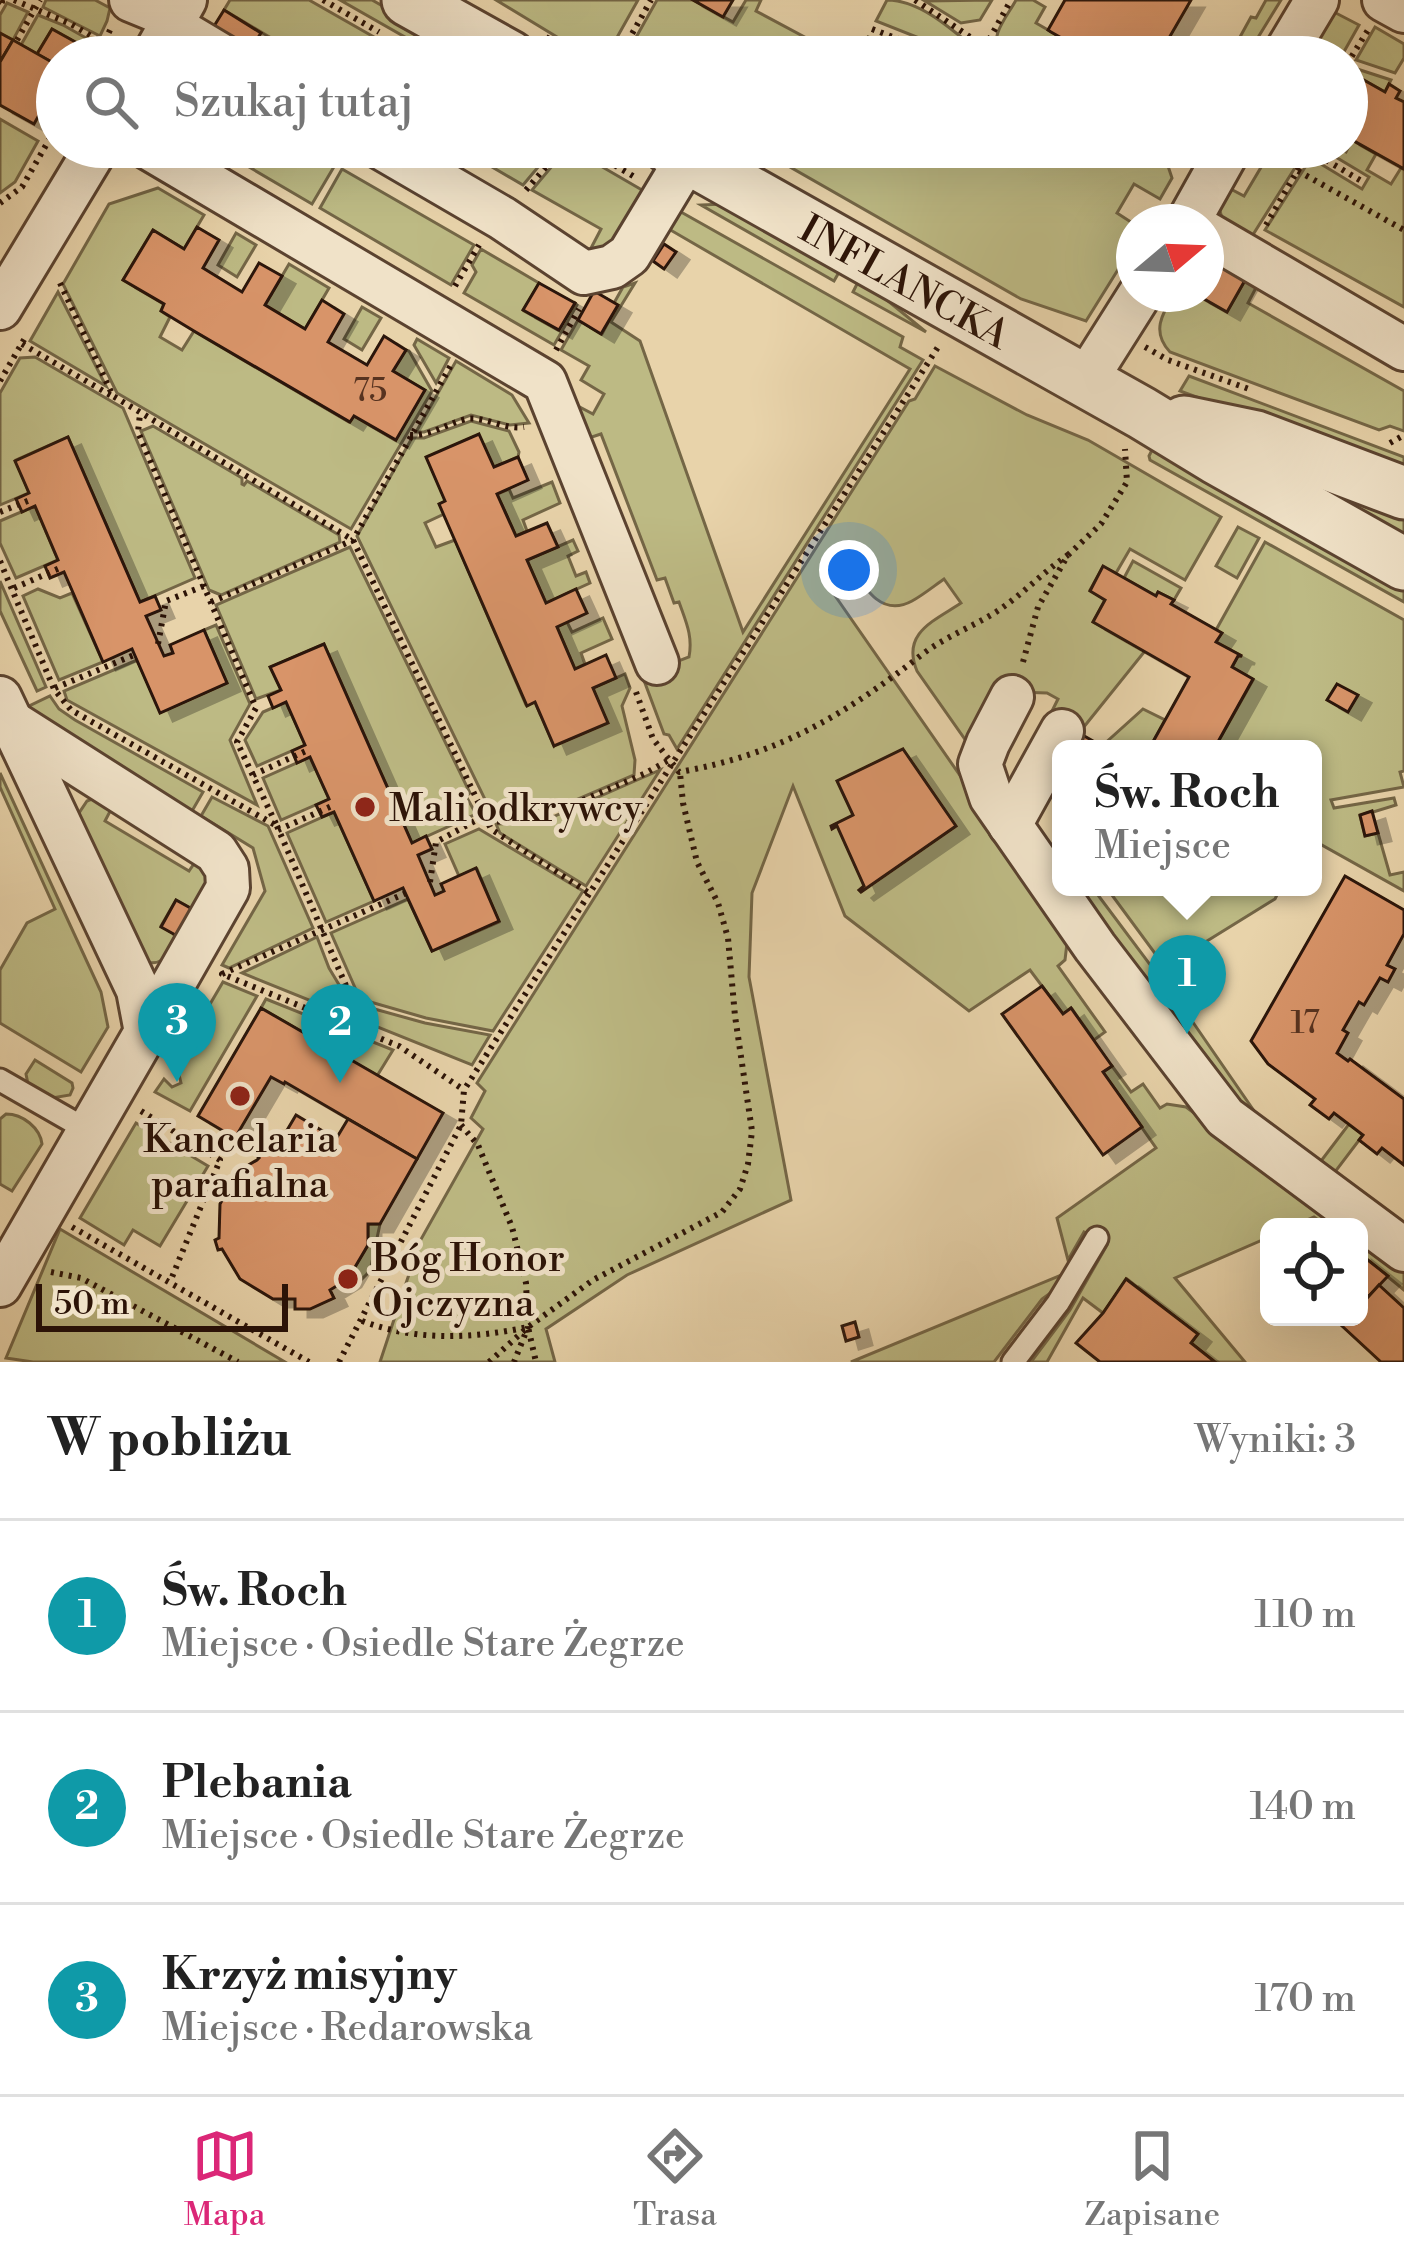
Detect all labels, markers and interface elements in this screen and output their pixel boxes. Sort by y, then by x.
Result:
search box [36,36,1368,168]
icon: search [78,69,144,135]
text: Szukaj tutaj [174,74,414,131]
north arrow [1116,204,1224,312]
street label: INFLANCKA [790,205,1019,362]
house number: 75 [353,371,387,412]
your location [819,540,879,600]
popup [1052,740,1322,896]
text: Św. Roch [1094,765,1280,822]
place label: Mali odkrywcy [389,785,643,834]
marker: Mali odkrywcy [352,794,378,820]
text: Miejsce [1094,822,1231,871]
pin: 1 [1148,935,1226,1034]
pin: 3 [138,983,216,1082]
pin: 2 [301,984,379,1083]
house number: 17 [1290,1003,1320,1044]
marker: Kancelaria parafialna [227,1083,253,1109]
place label: Kancelaria parafialna [143,1116,337,1210]
map controls [1260,1218,1368,1326]
button: locate [1260,1218,1368,1326]
place label: Bóg Honor Ojczyzna [371,1235,565,1329]
marker: Bóg Honor Ojczyzna [335,1266,361,1292]
scale bar [36,1278,288,1331]
text: 50 m [54,1284,130,1325]
text: W pobliżu [48,1408,291,1472]
text: Wyniki: 3 [1195,1416,1356,1465]
text: Św. Roch [162,1563,347,1620]
text: 1 [78,1591,96,1640]
text: 110 m [1254,1591,1356,1640]
text: Miejsce · Osiedle Stare Żegrze [162,1620,685,1669]
text: Plebania [162,1755,352,1812]
text: 2 [75,1783,99,1832]
text: 140 m [1249,1783,1356,1832]
text: Miejsce · Osiedle Stare Żegrze [162,1812,685,1861]
text: Krzyż misyjny [162,1947,457,2004]
text: 3 [75,1975,99,2024]
text: 170 m [1254,1975,1356,2024]
text: Miejsce · Redarowska [162,2004,533,2053]
tab: Mapa [184,2123,265,2236]
tab: Trasa [633,2123,717,2236]
tab: Zapisane [1085,2123,1220,2236]

